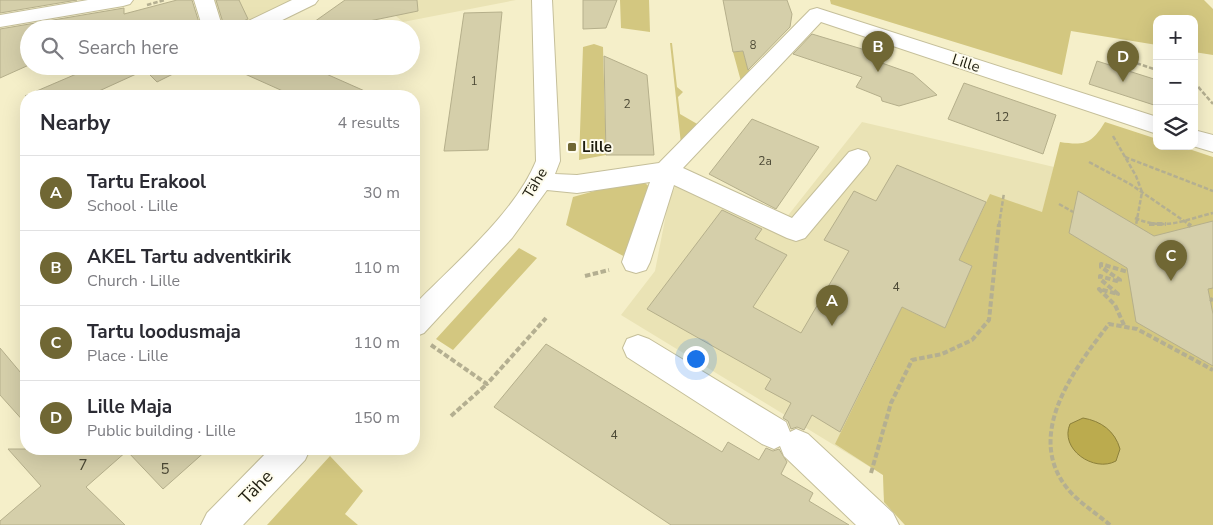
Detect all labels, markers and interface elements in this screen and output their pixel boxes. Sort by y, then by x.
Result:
map controls [1153,15,1198,150]
button: + [1153,15,1198,60]
search box [20,20,420,75]
pin: B [862,31,894,72]
icon: search [38,34,66,62]
text: Search here [78,35,179,61]
house number: 8 [750,38,757,53]
pin: D [1107,41,1139,82]
street label: Lille [949,49,983,77]
button: − [1153,60,1198,105]
house number: 1 [470,73,478,89]
house number: 2 [623,96,631,112]
button: layers [1153,105,1198,150]
text: Nearby [40,109,110,137]
house number: 12 [995,109,1009,125]
text: 4 results [338,112,400,134]
place label: Lille [582,137,612,157]
marker: Lille [566,141,578,153]
house number: 2a [758,153,772,169]
street label: Tähe [518,164,552,202]
text: Tartu Erakool [87,169,206,195]
text: A [50,182,62,204]
text: 30 m [363,182,400,204]
text: School · Lille [87,195,178,217]
pin: C [1155,240,1187,281]
text: AKEL Tartu adventkirik [87,244,291,270]
text: B [50,257,62,279]
text: 110 m [353,257,400,279]
text: Church · Lille [87,270,180,292]
house number: 4 [892,279,900,295]
pin: A [816,285,848,326]
text: Tartu loodusmaja [87,319,241,345]
text: C [51,332,61,354]
text: 110 m [353,332,400,354]
text: Place · Lille [87,345,168,367]
your location [683,346,709,372]
text: Lille Maja [87,394,172,420]
text: D [50,407,62,429]
text: 150 m [353,407,400,429]
text: Public building · Lille [87,420,236,442]
house number: 4 [610,427,618,443]
house number: 7 [78,455,88,475]
house number: 5 [160,459,170,479]
street label: Tähe [234,465,278,509]

